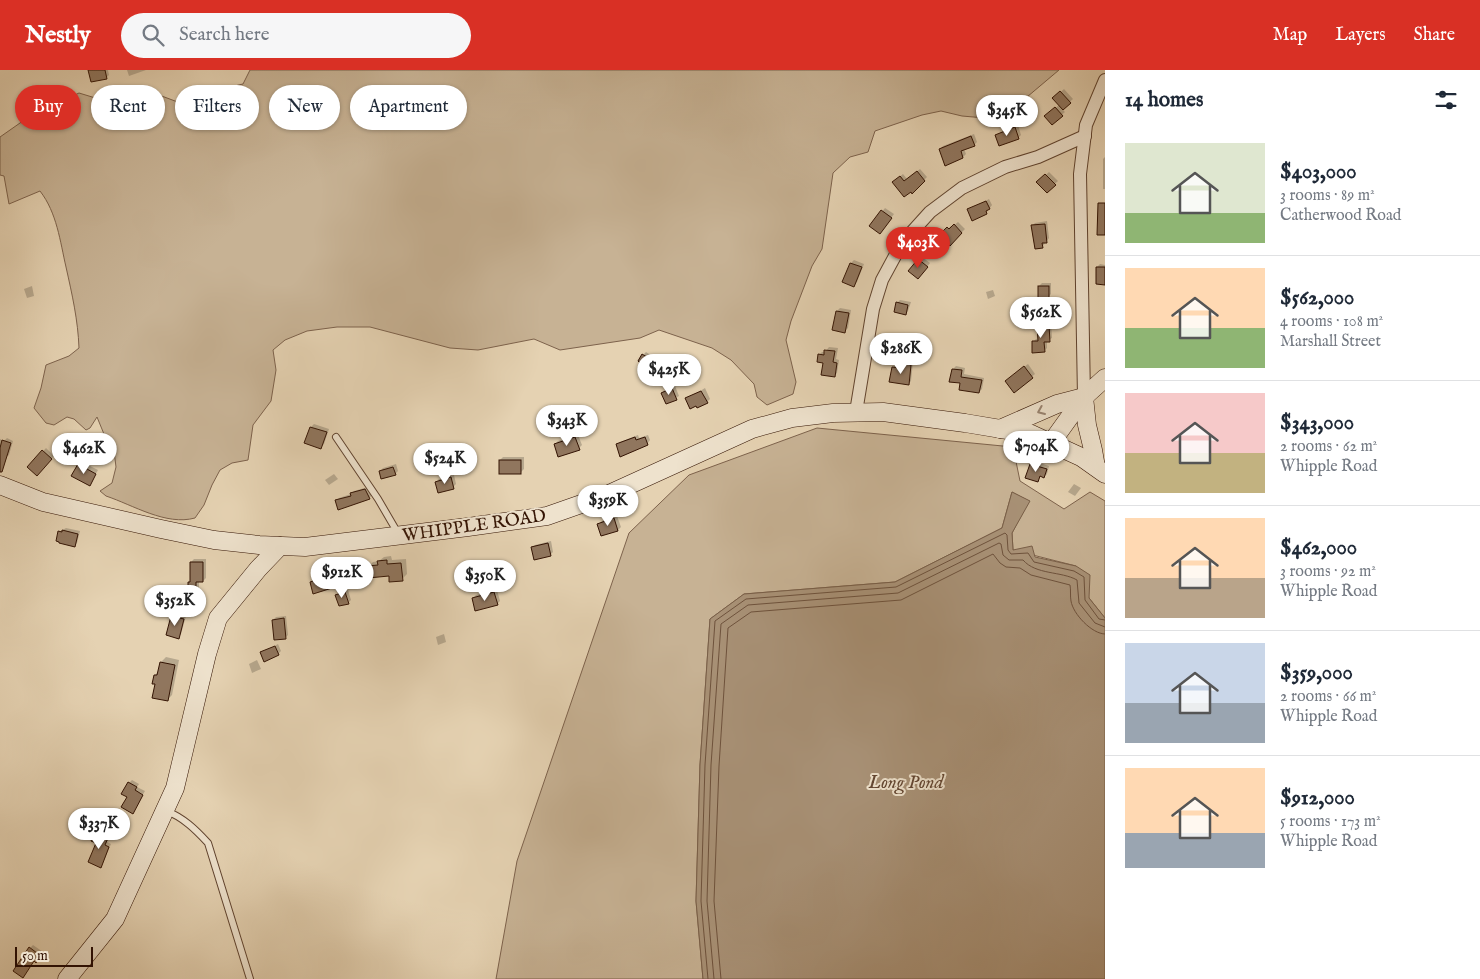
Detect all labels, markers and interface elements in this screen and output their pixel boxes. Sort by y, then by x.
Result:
search box [121,13,471,58]
text: Nestly [25,20,91,51]
icon: search [139,21,167,49]
text: Search here [179,23,269,47]
text: Map [1273,24,1307,47]
text: Layers [1335,24,1386,47]
text: Share [1414,24,1455,47]
chip: Buy [15,85,81,130]
chip: Rent [91,85,165,130]
chip: Filters [175,85,259,130]
chip: New [269,85,340,130]
chip: Apartment [350,85,467,130]
icon: filters [1432,86,1460,114]
text: 14 homes [1125,87,1203,114]
pin: $345K [972,94,1042,137]
text: $345K [987,101,1027,121]
text: $403,000 [1280,159,1357,186]
icon: home [1165,163,1225,223]
text: 3 rooms · 89 m² [1280,186,1375,206]
text: Catherwood Road [1280,206,1401,226]
pin: $403K [883,226,953,269]
text: $403K [897,233,939,253]
text: $562,000 [1280,285,1354,312]
icon: home [1165,288,1225,348]
pin: $562K [1006,296,1076,339]
text: $562K [1021,303,1061,323]
text: 4 rooms · 108 m² [1280,312,1383,332]
pin: $286K [866,332,936,375]
text: Marshall Street [1280,332,1381,352]
text: $286K [881,339,921,359]
pin: $425K [634,354,704,396]
text: $425K [648,360,690,380]
pin: $343K [532,404,602,447]
one-way arrow [1037,404,1046,415]
text: $343,000 [1280,410,1354,437]
text: $343K [547,411,587,431]
icon: home [1165,413,1225,473]
pin: $704K [1001,430,1071,473]
pin: $462K [49,432,119,475]
text: $704K [1014,437,1058,457]
text: 2 rooms · 62 m² [1280,437,1377,457]
text: $462K [63,439,105,459]
pin: $524K [410,442,480,485]
text: $524K [424,449,466,469]
text: Whipple Road [1280,457,1377,477]
pin: $359K [573,484,643,527]
text: $359K [588,491,628,511]
street label: WHIPPLE ROAD [401,505,548,548]
text: $462,000 [1280,535,1357,562]
icon: home [1165,538,1225,598]
pin: $912K [307,556,377,599]
pin: $350K [450,560,520,602]
text: 3 rooms · 92 m² [1280,562,1376,582]
text: $912K [322,563,362,583]
text: $350K [465,566,505,586]
text: Whipple Road [1280,582,1377,602]
pin: $352K [140,584,210,627]
text: $352K [155,591,195,611]
text: $359,000 [1280,660,1353,687]
icon: home [1165,663,1225,723]
text: 2 rooms · 66 m² [1280,687,1376,707]
text: Whipple Road [1280,707,1377,727]
water label: Long Pond [868,771,944,795]
text: $912,000 [1280,785,1355,812]
icon: home [1165,788,1225,848]
pin: $337K [64,808,134,850]
text: 5 rooms · 173 m² [1280,812,1381,832]
text: $337K [79,814,119,834]
text: Whipple Road [1280,832,1377,852]
scale bar [15,944,92,967]
text: 50 m [22,947,48,965]

